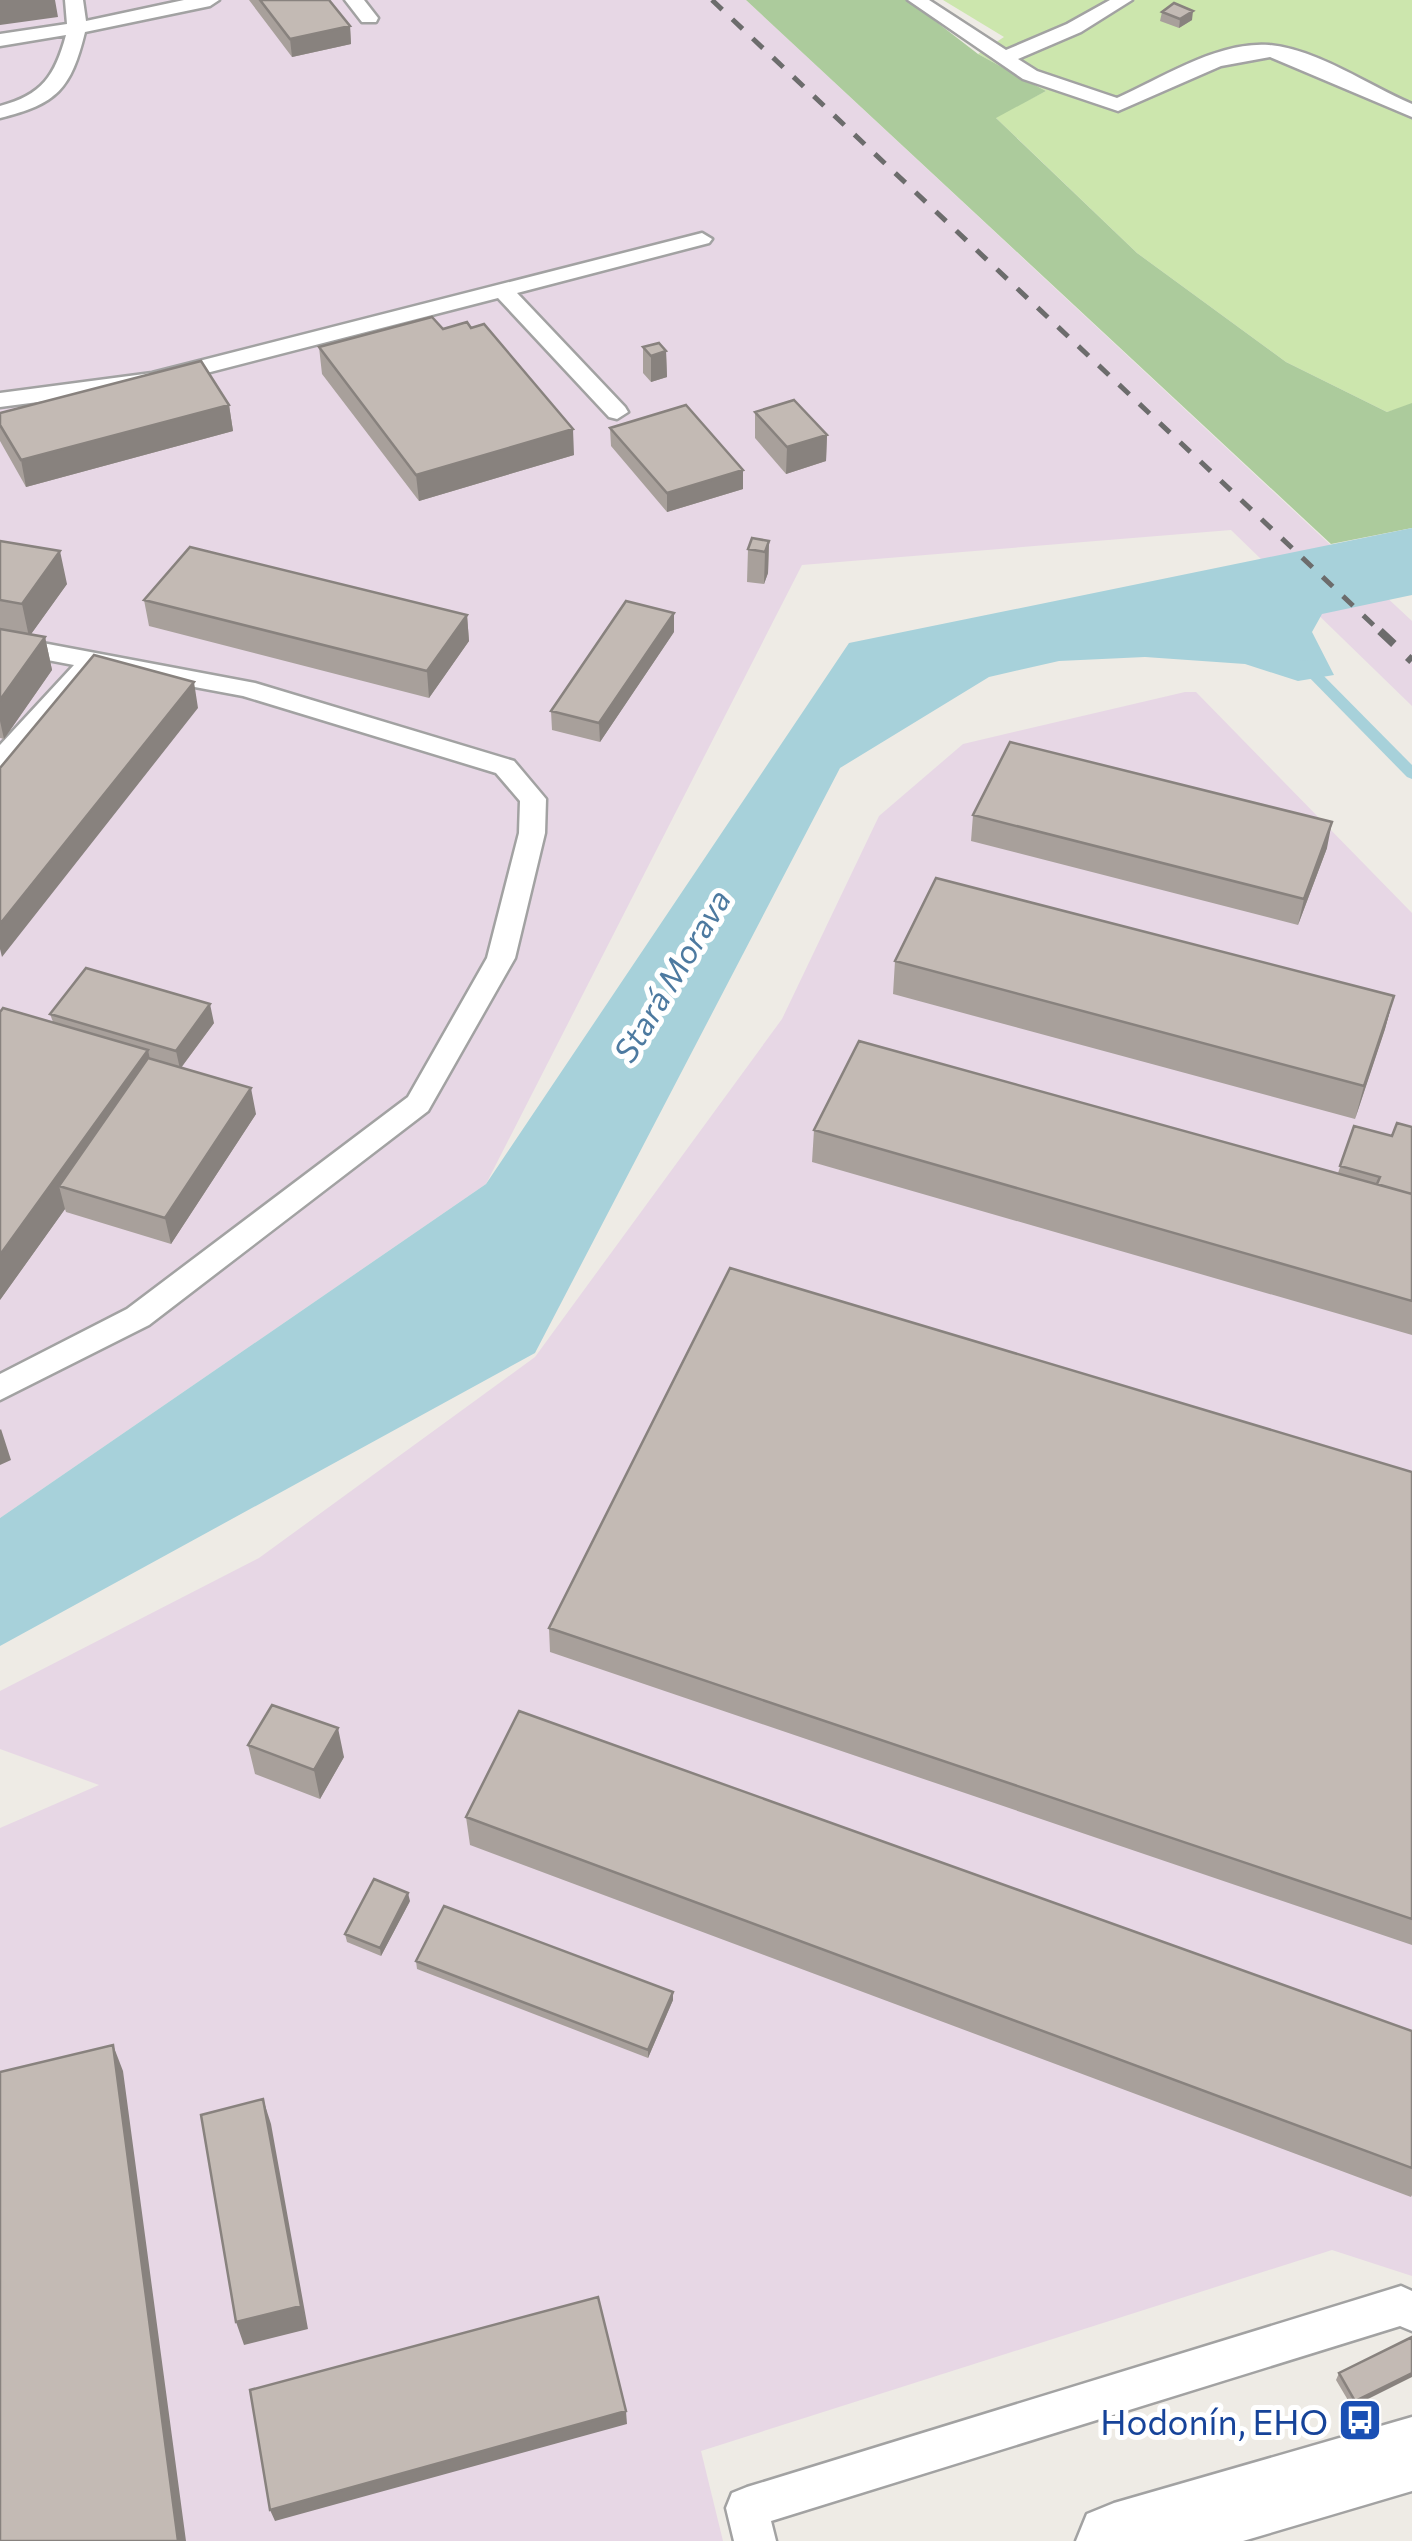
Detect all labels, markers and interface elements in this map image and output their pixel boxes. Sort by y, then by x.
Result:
water label: Stará Morava [604,881,738,1069]
bus stop icon: Hodonín, EHO [1337,2397,1383,2443]
place label: Hodonín, EHO [1100,2399,1328,2442]

